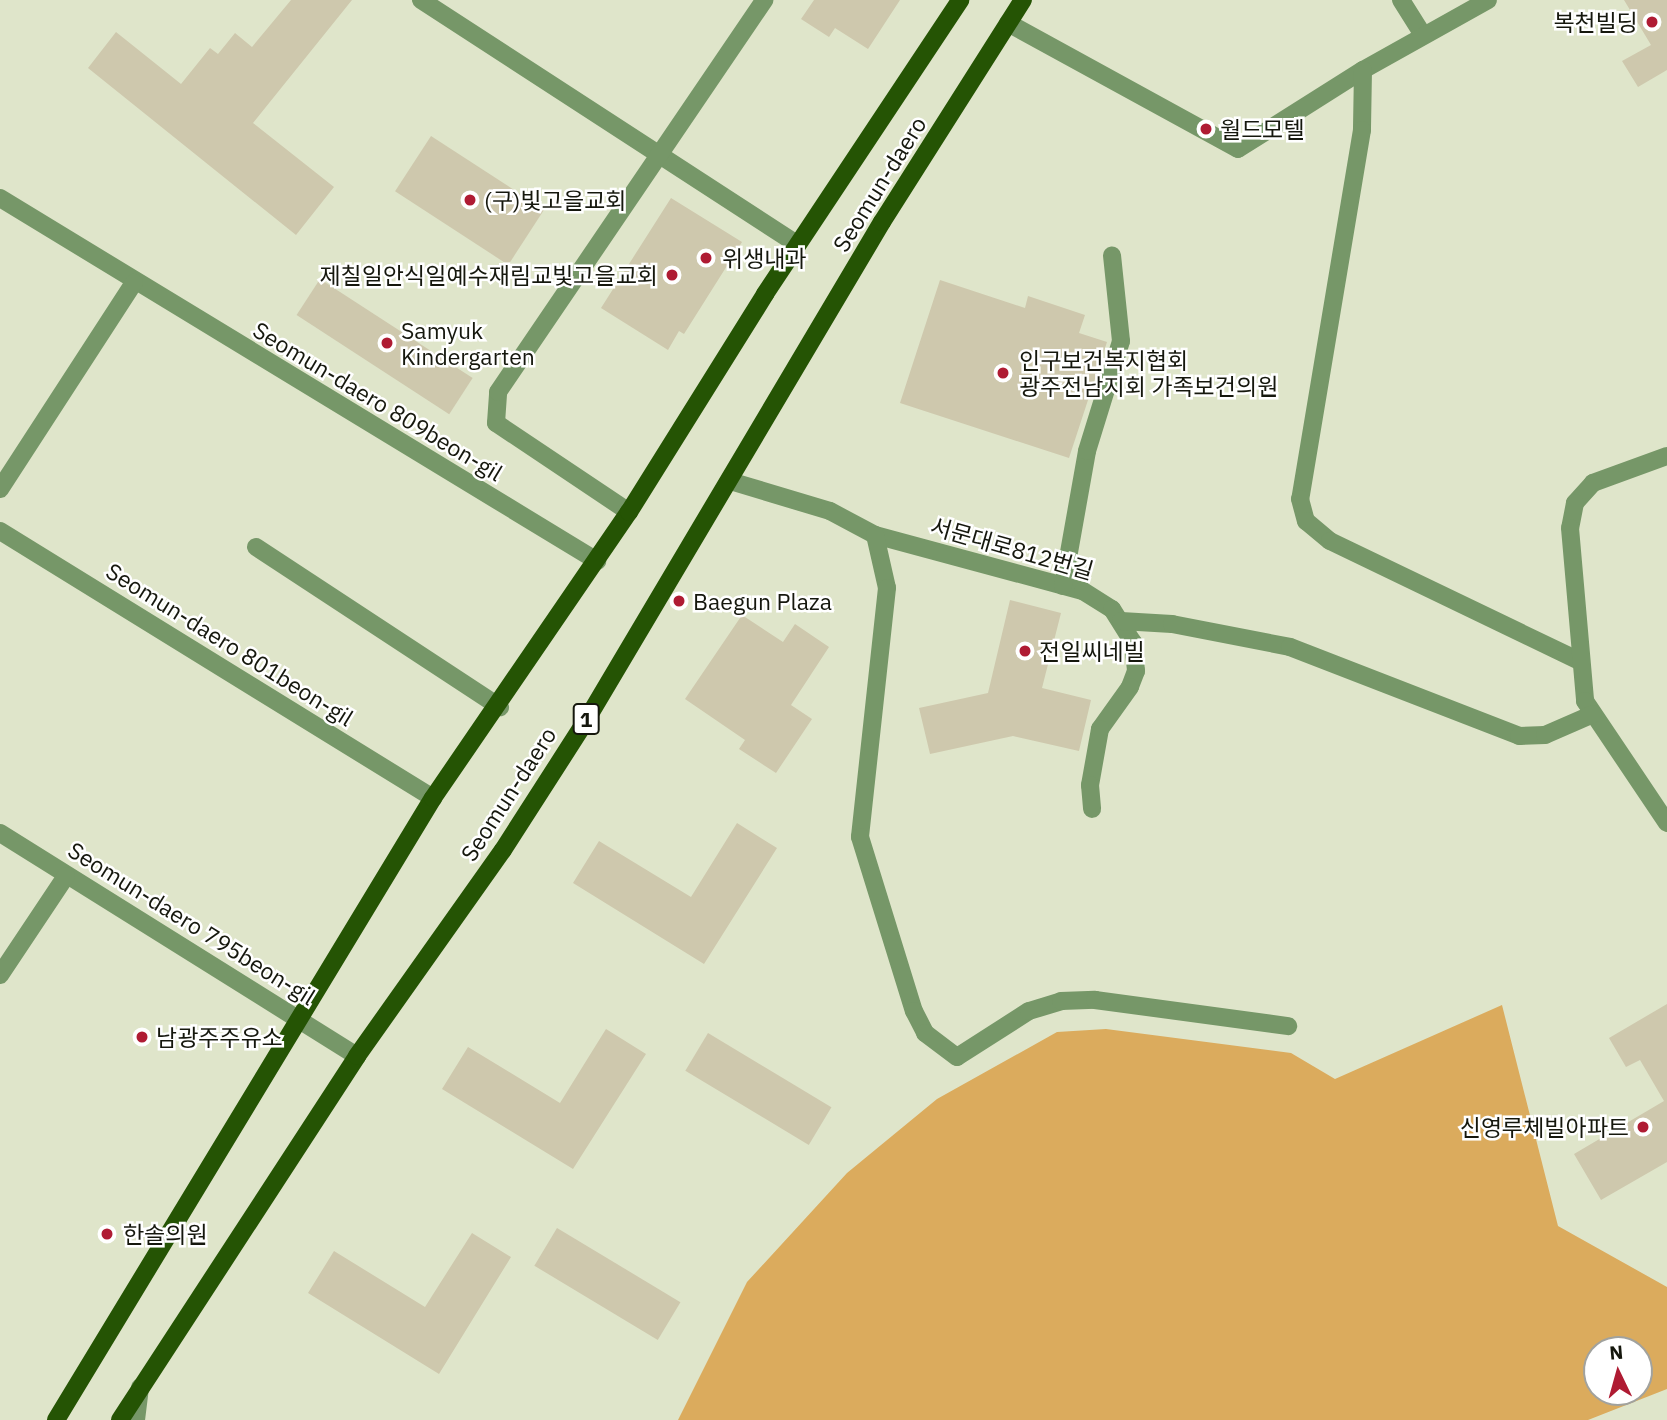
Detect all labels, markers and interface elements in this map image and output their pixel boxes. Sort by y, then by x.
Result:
place label: 복천빌딩 [1553,8,1638,36]
marker: 복천빌딩 [1644,14,1660,30]
street label: Seomun-daero [827,111,931,257]
place label: 월드모텔 [1220,115,1305,143]
marker: 월드모텔 [1198,121,1214,137]
place label: (구)빛고을교회 [484,186,626,214]
marker: (구)빛고을교회 [462,192,478,208]
place label: 위생내과 [722,244,807,272]
marker: 위생내과 [696,248,716,268]
place label: 제칠일안식일예수재림교빛고을교회 [319,261,658,289]
marker: 제칠일안식일예수재림교빛고을교회 [664,267,680,283]
street label: Seomun-daero 809beon-gil [248,316,508,486]
place label: Samyuk Kindergarten [401,316,535,370]
marker: Samyuk Kindergarten [379,335,395,351]
place label: 인구보건복지협회 광주전남지회 가족보건의원 [1019,346,1278,400]
marker: 인구보건복지협회 광주전남지회 가족보건의원 [993,363,1013,383]
street label: 서문대로812번길 [927,512,1097,584]
street label: Seomun-daero 801beon-gil [101,557,359,731]
place label: Baegun Plaza [693,587,832,615]
marker: Baegun Plaza [671,593,687,609]
place label: 전일씨네빌 [1039,637,1145,665]
marker: 전일씨네빌 [1017,643,1033,659]
road number: 1 [572,702,600,736]
street label: Seomun-daero [455,722,561,866]
street label: Seomun-daero 795beon-gil [63,836,321,1010]
place label: 남광주주유소 [156,1023,283,1051]
marker: 남광주주유소 [134,1029,150,1045]
place label: 신영루체빌아파트 [1460,1113,1629,1141]
marker: 신영루체빌아파트 [1635,1119,1651,1135]
place label: 한솔의원 [123,1220,208,1248]
marker: 한솔의원 [97,1224,117,1244]
north arrow [1583,1336,1653,1406]
text: N [1608,1340,1624,1365]

